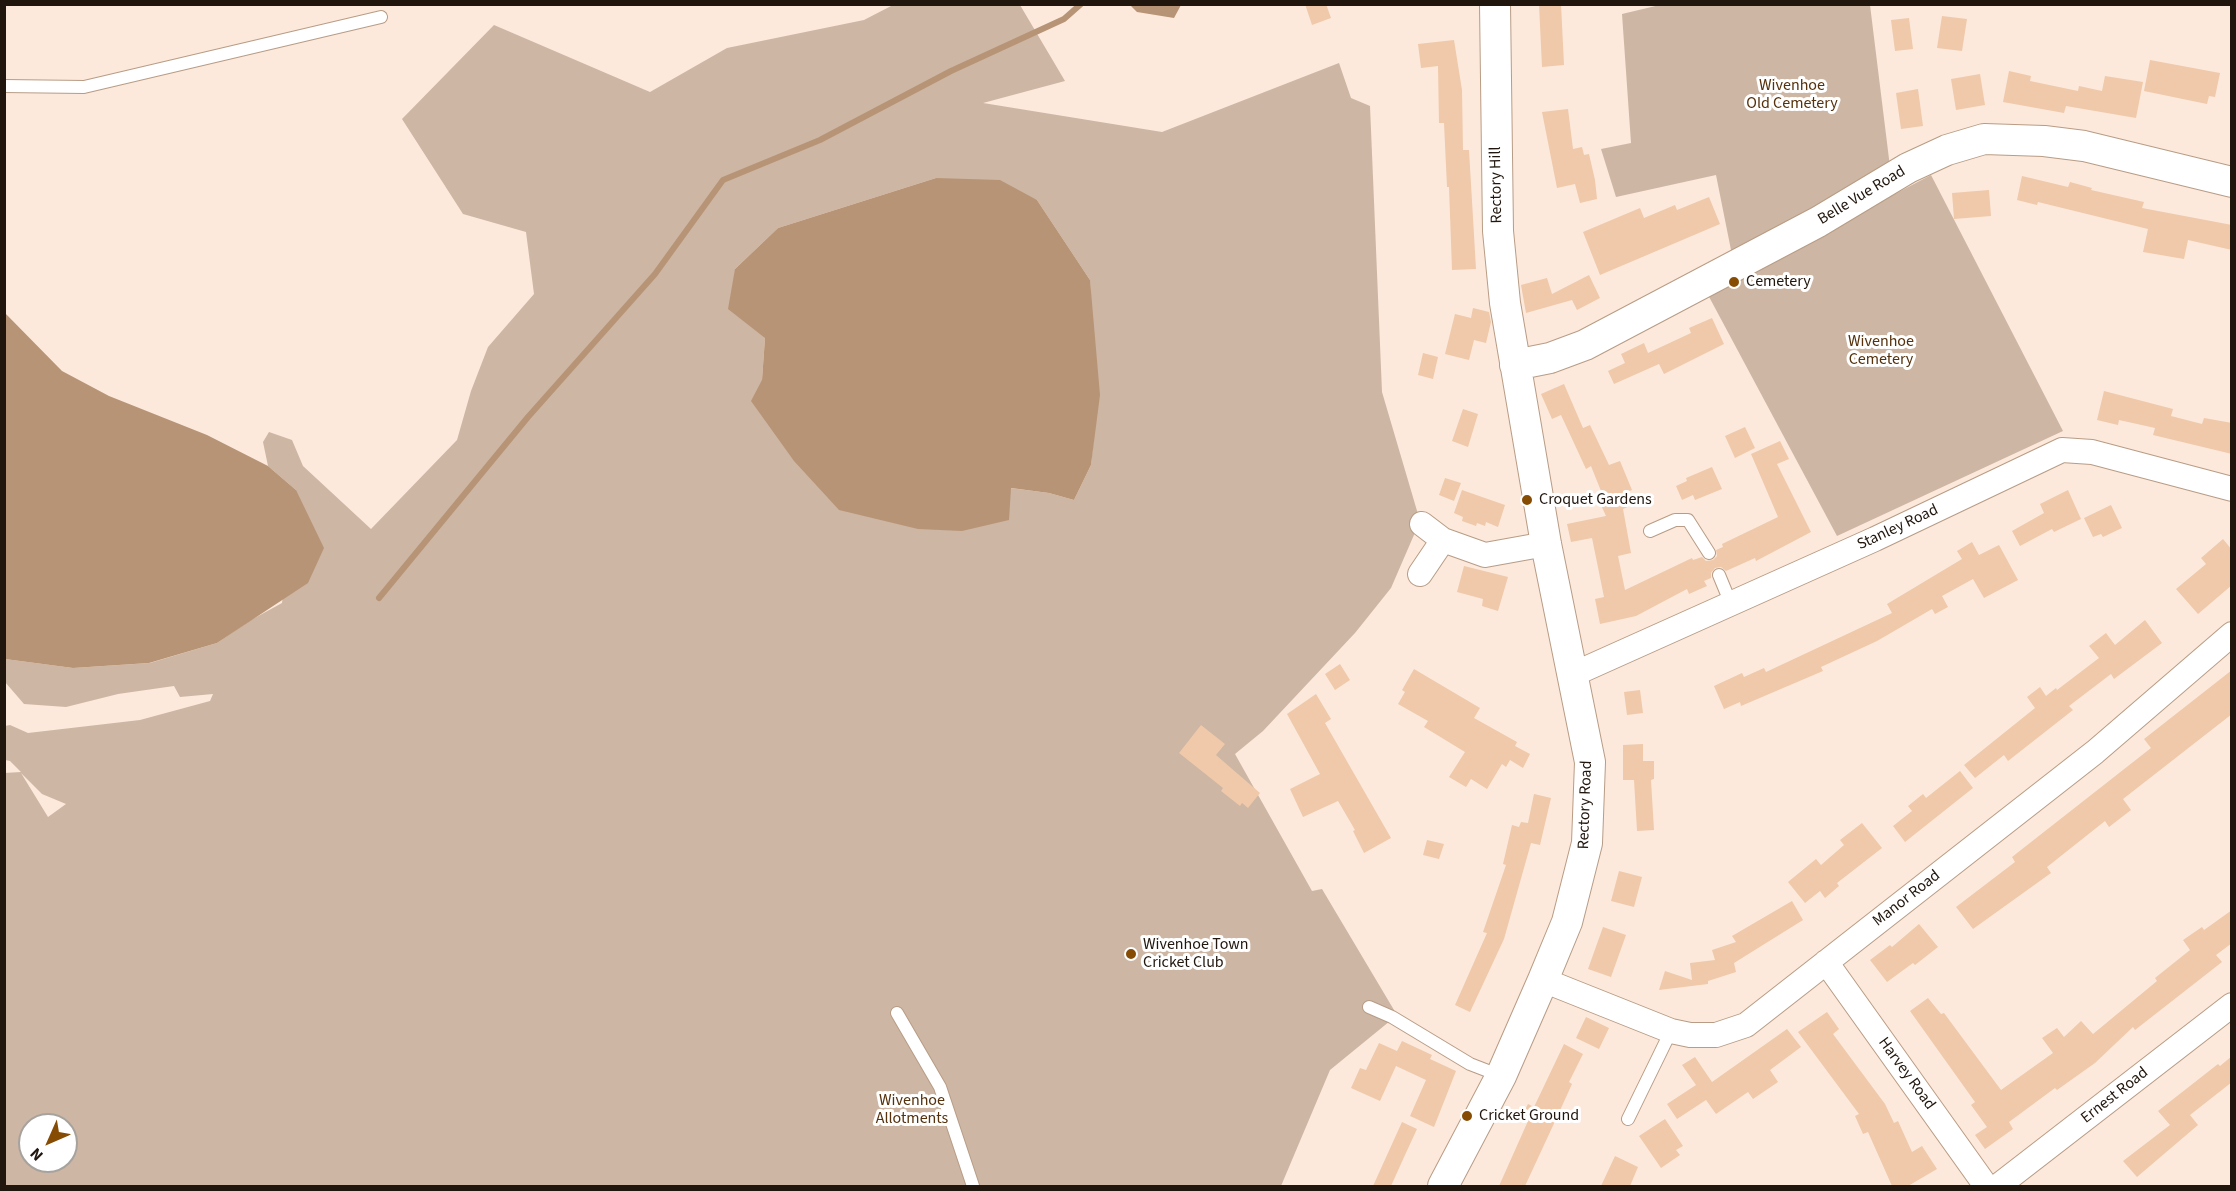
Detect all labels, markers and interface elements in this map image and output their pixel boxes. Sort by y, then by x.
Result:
park label: Wivenhoe Old Cemetery [1746,76,1838,114]
street label: Rectory Hill [1487,146,1507,224]
street label: Belle Vue Road [1815,162,1909,230]
place label: Cemetery [1746,272,1811,292]
marker: Cemetery [1727,275,1741,289]
park label: Wivenhoe Cemetery [1848,332,1914,370]
place label: Croquet Gardens [1539,490,1652,510]
marker: Croquet Gardens [1520,493,1534,507]
street label: Stanley Road [1854,501,1942,555]
street label: Rectory Road [1575,760,1597,850]
street label: Manor Road [1869,867,1945,931]
place label: Wivenhoe Town Cricket Club [1143,935,1249,973]
marker: Wivenhoe Town Cricket Club [1124,947,1138,961]
street label: Harvey Road [1873,1034,1939,1114]
street label: Ernest Road [2078,1064,2152,1128]
park label: Wivenhoe Allotments [876,1091,948,1129]
place label: Cricket Ground [1479,1106,1579,1126]
marker: Cricket Ground [1460,1109,1474,1123]
north arrow [18,1113,78,1173]
text: N [25,1143,48,1166]

